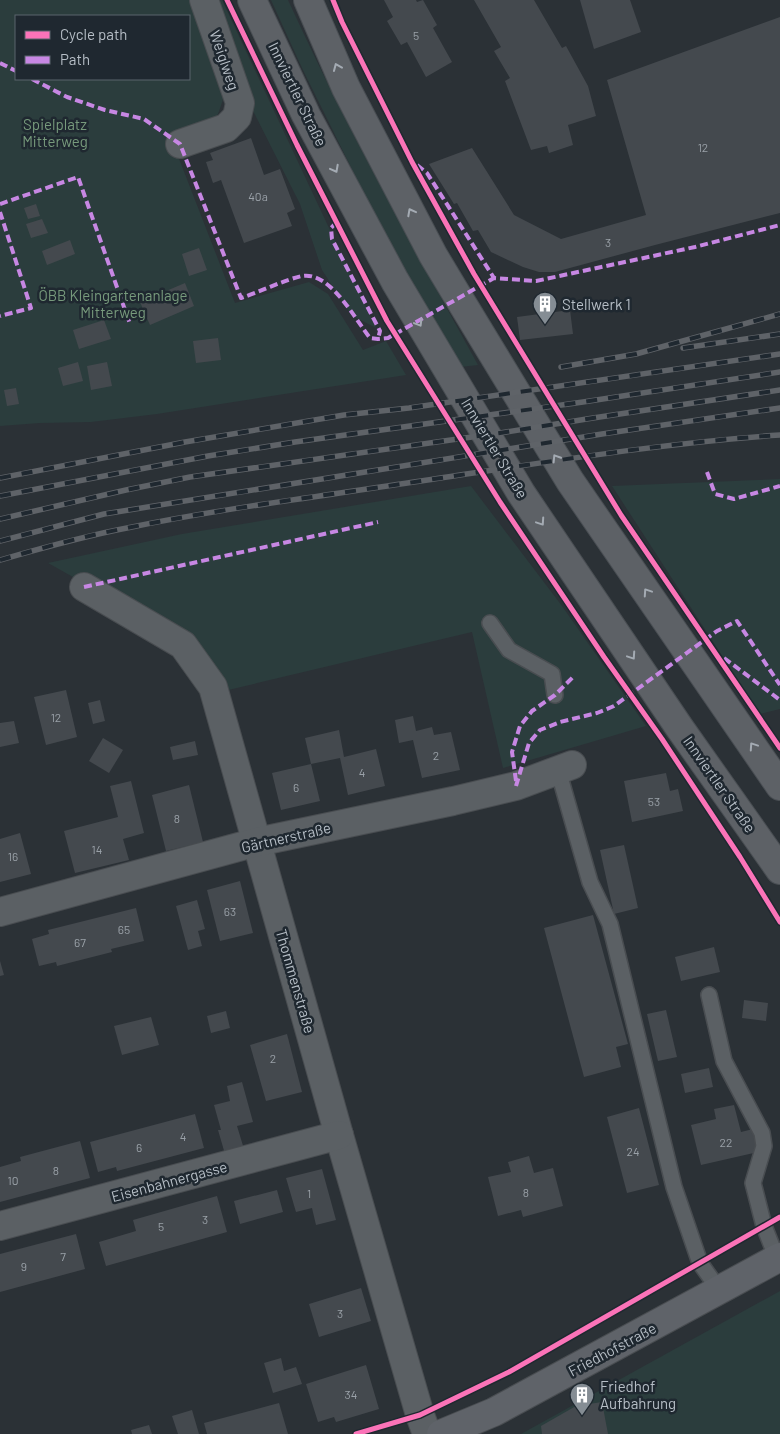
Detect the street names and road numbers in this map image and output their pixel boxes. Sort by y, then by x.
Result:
street label: Weiglweg [206,28,244,92]
street label: Innviertler Straße [265,39,331,149]
street label: Innviertler Straße [458,395,532,501]
street label: Innviertler Straße [680,732,760,836]
street label: Gärtnerstraße [239,818,333,856]
street label: Thommenstraße [273,927,319,1035]
street label: Eisenbahnergasse [109,1157,229,1205]
street label: Friedhofstraße [565,1318,659,1380]

